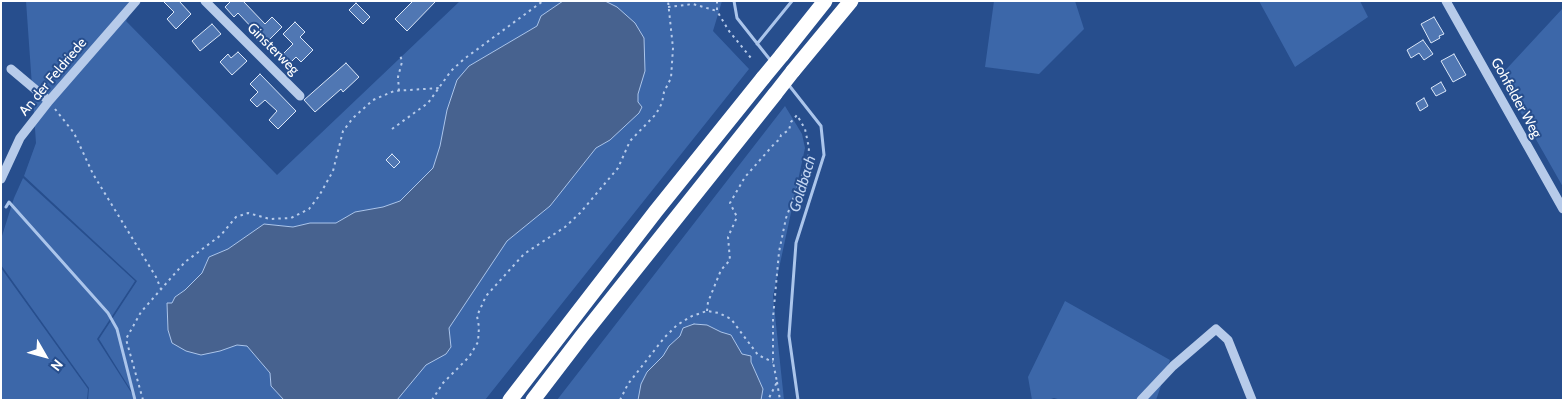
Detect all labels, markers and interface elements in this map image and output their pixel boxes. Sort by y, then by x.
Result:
street label: Ginsterweg [244,20,302,78]
street label: An der Feldriede [16,35,90,119]
street label: Gohfelder Weg [1487,55,1545,141]
water label: Goldbach [786,154,820,214]
north arrow [20,331,70,381]
text: N [47,356,67,375]

